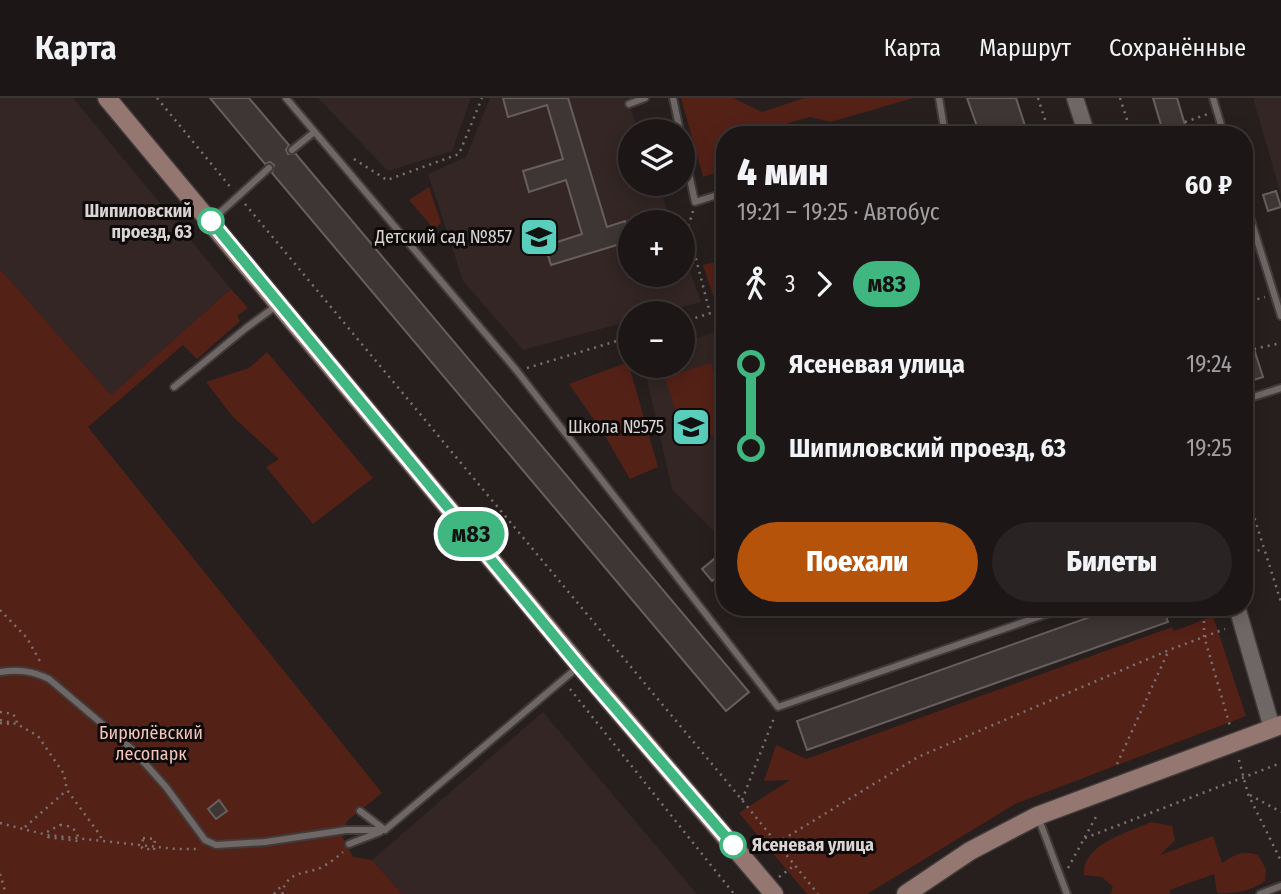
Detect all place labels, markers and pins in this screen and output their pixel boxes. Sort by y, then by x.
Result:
place label: Шипиловский проезд, 63 [84,200,192,243]
marker: Шипиловский проезд, 63 [198,208,224,234]
school or university icon: Детский сад №857 [518,216,560,258]
place label: Детский сад №857 [374,226,512,248]
school or university icon: Школа №575 [670,406,712,448]
place label: Школа №575 [568,416,664,438]
marker: Ясеневая улица [720,832,746,858]
place label: Ясеневая улица [752,834,874,856]

